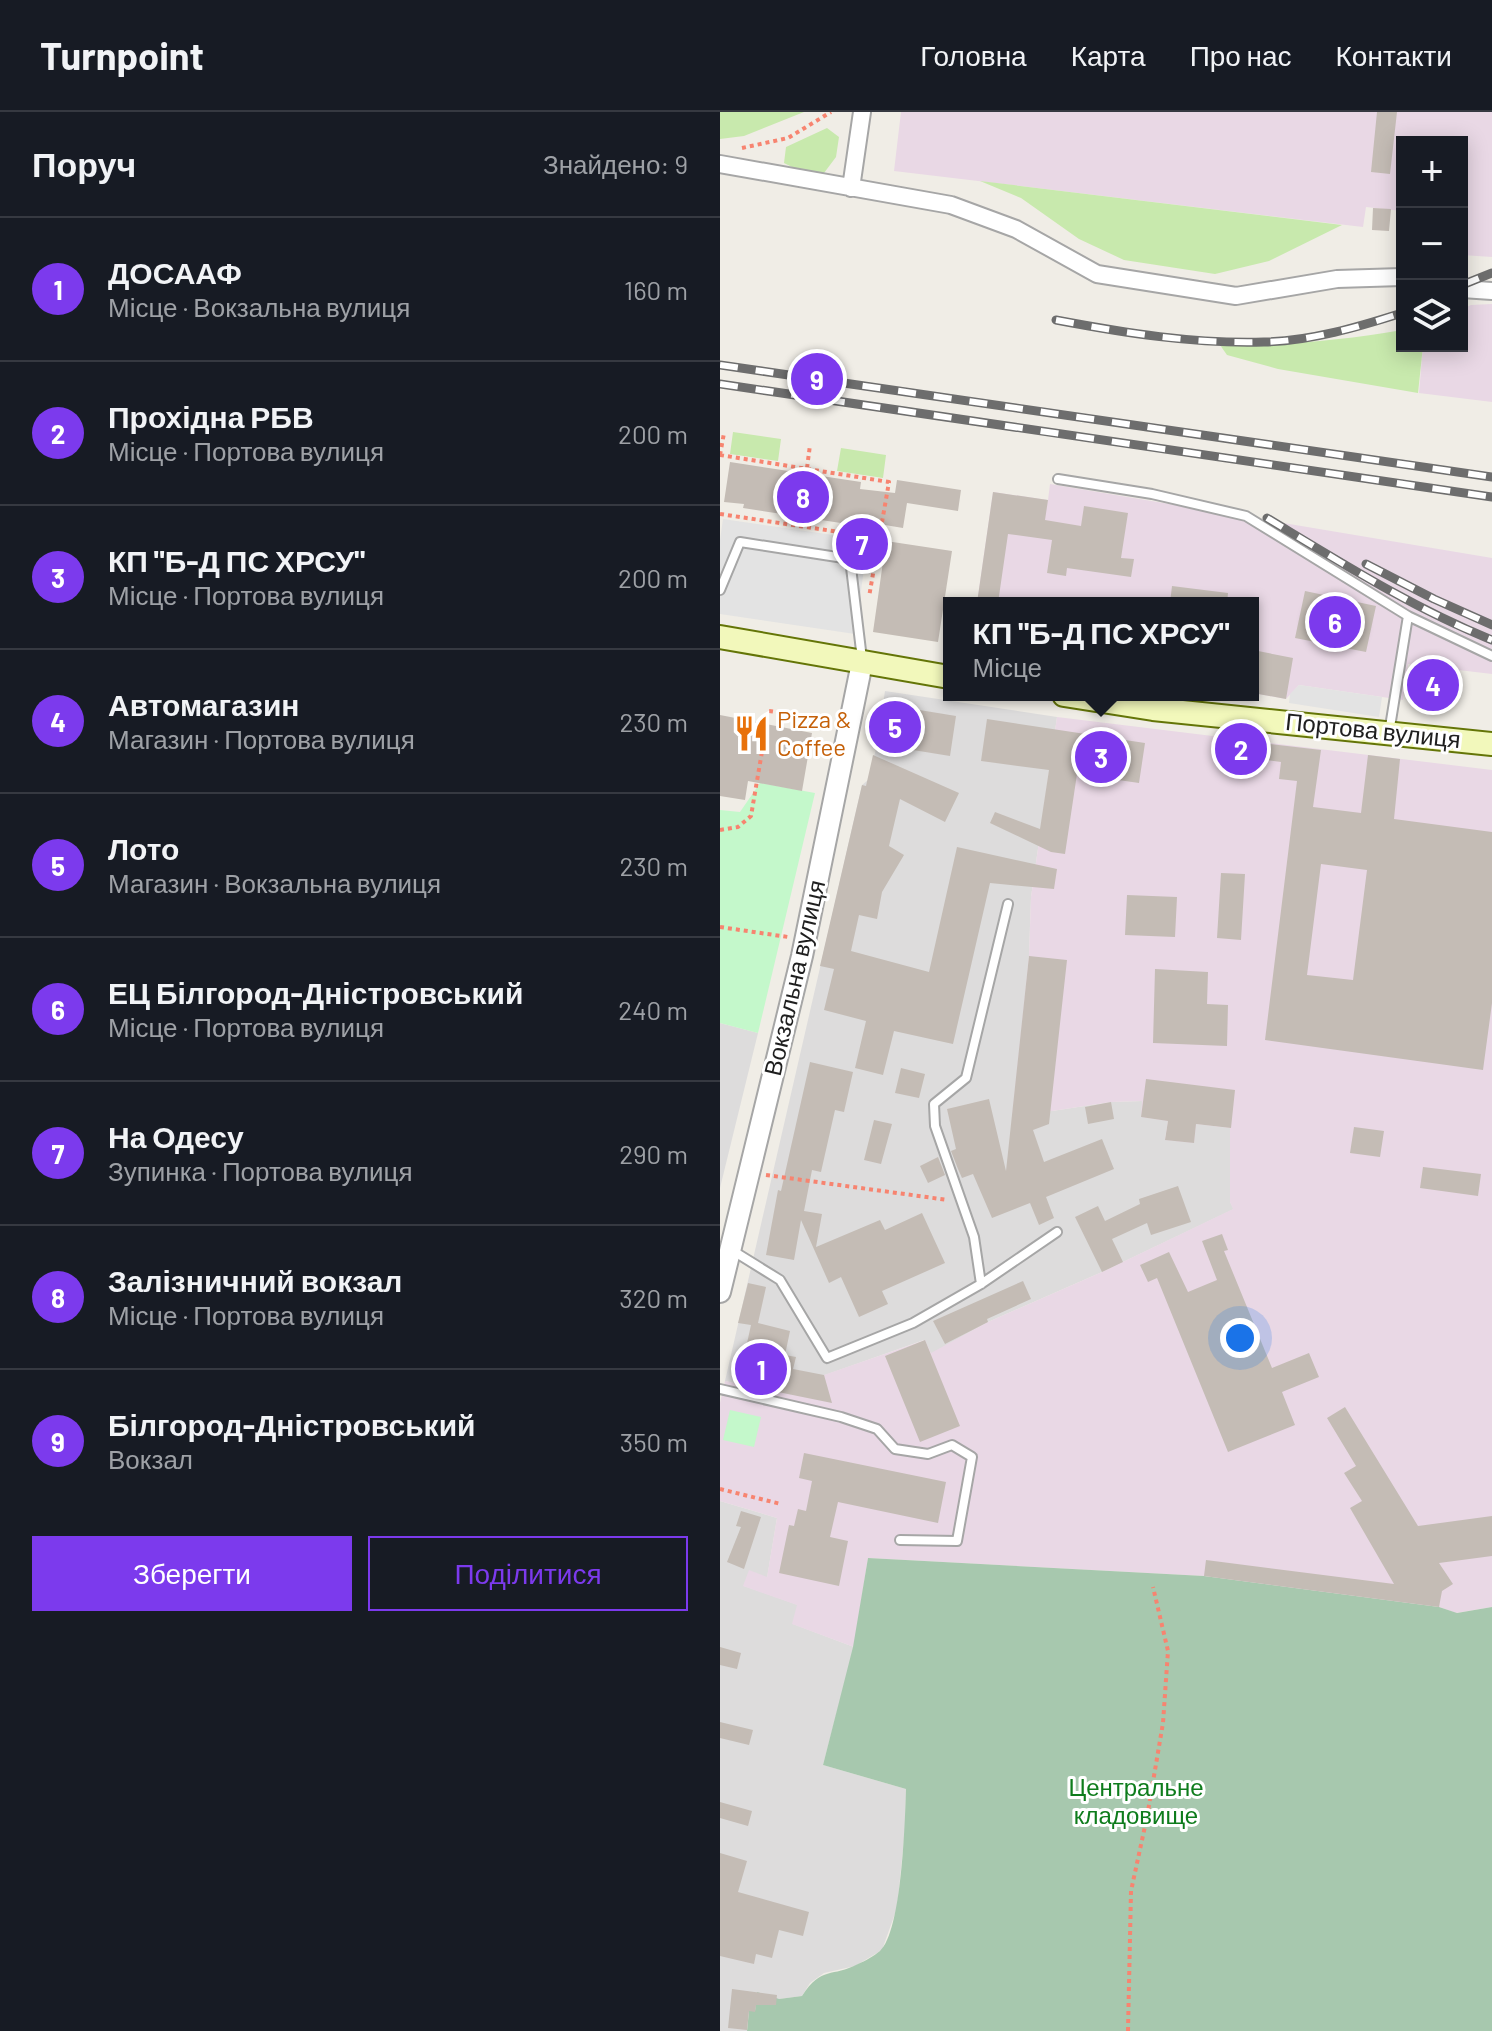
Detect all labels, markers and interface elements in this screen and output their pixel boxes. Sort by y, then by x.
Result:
text: Turnpoint [40,32,204,78]
text: Головна [920,38,1027,72]
text: Карта [1071,38,1146,72]
text: Про нас [1190,38,1292,72]
text: Контакти [1336,38,1452,72]
map controls [1396,136,1468,352]
button: + [1396,136,1468,208]
text: Поруч [32,143,136,184]
text: Знайдено: 9 [543,148,688,179]
button: − [1396,208,1468,280]
text: ДОСААФ [108,254,242,290]
text: 1 [53,274,63,305]
text: 160 m [624,274,688,305]
button: layers [1396,280,1468,352]
text: Місце · Вокзальна вулиця [108,291,410,322]
pin: 9 [791,349,843,409]
text: Прохідна РБВ [108,398,314,434]
text: 2 [51,418,65,449]
text: 200 m [618,418,688,449]
text: Місце · Портова вулиця [108,435,384,466]
pin: 8 [777,467,829,527]
pin: 7 [836,514,888,574]
text: КП "Б-Д ПС ХРСУ" [108,542,365,578]
text: 3 [51,562,65,593]
text: 200 m [618,562,688,593]
text: Місце · Портова вулиця [108,579,384,610]
pin: 6 [1309,592,1361,652]
popup [943,597,1259,701]
text: КП "Б-Д ПС ХРСУ" [972,614,1230,650]
text: Місце [972,651,1042,682]
pin: 4 [1407,655,1459,715]
text: Автомагазин [108,686,299,722]
pin: 5 [869,697,921,757]
place label: Pizza & Coffee [777,704,852,761]
text: 4 [50,706,66,737]
text: 230 m [619,706,688,737]
street label: Портова вулиця [1284,706,1462,753]
restaurant icon: Pizza & Coffee [732,715,770,753]
pin: 2 [1215,719,1267,779]
text: Магазин · Портова вулиця [108,723,415,754]
pin: 3 [1075,727,1127,787]
text: Лото [108,830,179,866]
text: 5 [51,850,65,881]
text: 230 m [619,850,688,881]
text: Магазин · Вокзальна вулиця [108,867,441,898]
street label: Вокзальна вулиця [757,877,830,1078]
text: ЕЦ Білгород-Дністровський [108,974,523,1010]
text: 6 [51,994,65,1025]
text: 240 m [618,994,688,1025]
text: Місце · Портова вулиця [108,1011,384,1042]
text: На Одесу [108,1118,244,1154]
text: 7 [52,1138,64,1169]
text: 290 m [619,1138,688,1169]
text: Зупинка · Портова вулиця [108,1155,413,1186]
text: Залізничний вокзал [108,1262,402,1298]
text: 8 [51,1282,65,1313]
text: 320 m [619,1282,688,1313]
text: Місце · Портова вулиця [108,1299,384,1330]
your location [1220,1318,1260,1358]
pin: 1 [735,1339,787,1399]
text: Білгород-Дністровський [108,1406,476,1442]
text: 9 [51,1426,65,1457]
text: 350 m [620,1426,688,1457]
text: Вокзал [108,1443,193,1474]
button: Зберегти [32,1536,352,1611]
button: Поділитися [368,1536,688,1611]
park label: Центральне кладовище [1068,1772,1204,1829]

